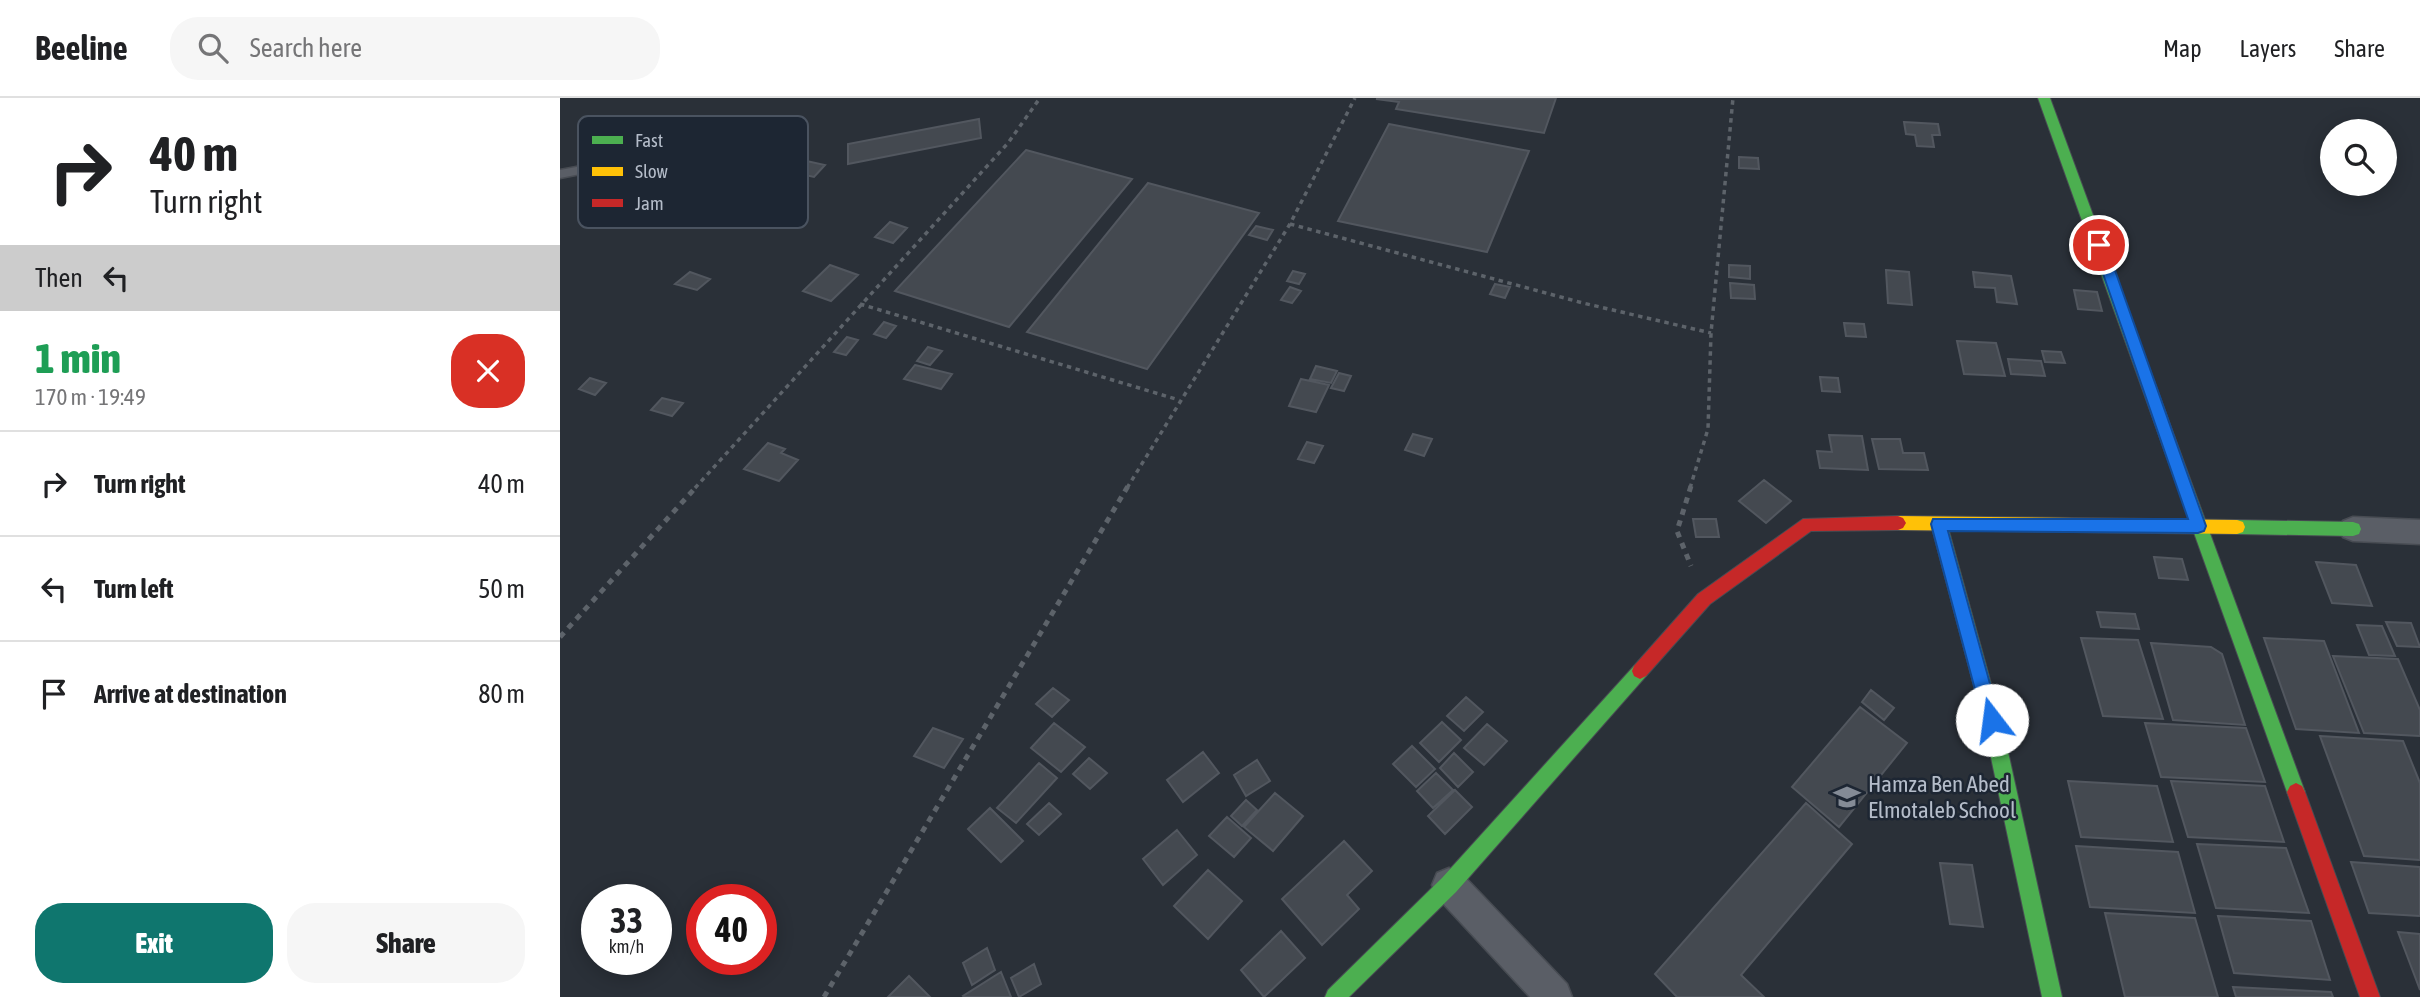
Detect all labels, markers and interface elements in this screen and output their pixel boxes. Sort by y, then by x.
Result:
search box [170,17,660,80]
text: Beeline [35,29,128,67]
icon: search [194,29,232,67]
text: Search here [250,33,362,63]
text: Map [2163,35,2202,62]
text: Layers [2240,35,2296,62]
text: Share [2334,35,2385,62]
legend [578,116,808,228]
map controls [2320,119,2397,196]
button: search [2320,119,2397,196]
text: 40 m [150,125,238,181]
icon: right [35,126,126,217]
text: Fast [635,129,663,151]
text: Slow [635,160,669,182]
text: Turn right [150,183,263,220]
text: Jam [635,192,664,214]
pin [2069,215,2129,275]
icon: arrive [2080,226,2118,264]
icon: left [97,259,135,297]
text: Then [35,263,83,293]
text: 1 min [35,334,121,382]
button: close [451,334,525,408]
text: 170 m · 19:49 [35,384,146,410]
icon: right [35,465,73,503]
text: Turn right [94,469,185,499]
text: 40 m [478,469,525,499]
icon: left [35,570,73,608]
text: Turn left [94,574,174,604]
text: 50 m [478,574,525,604]
icon: arrive [35,675,73,713]
text: Arrive at destination [94,679,287,709]
text: 80 m [478,679,525,709]
position arrow [1955,683,2029,757]
place label: Hamza Ben Abed Elmotaleb School [1868,771,2016,823]
school or university icon: Hamza Ben Abed Elmotaleb School [1832,782,1862,812]
speed limit sign: 40 [686,884,777,975]
text: 33 [610,900,643,940]
button: Exit [35,903,273,983]
button: Share [287,903,525,983]
text: km/h [609,936,644,957]

